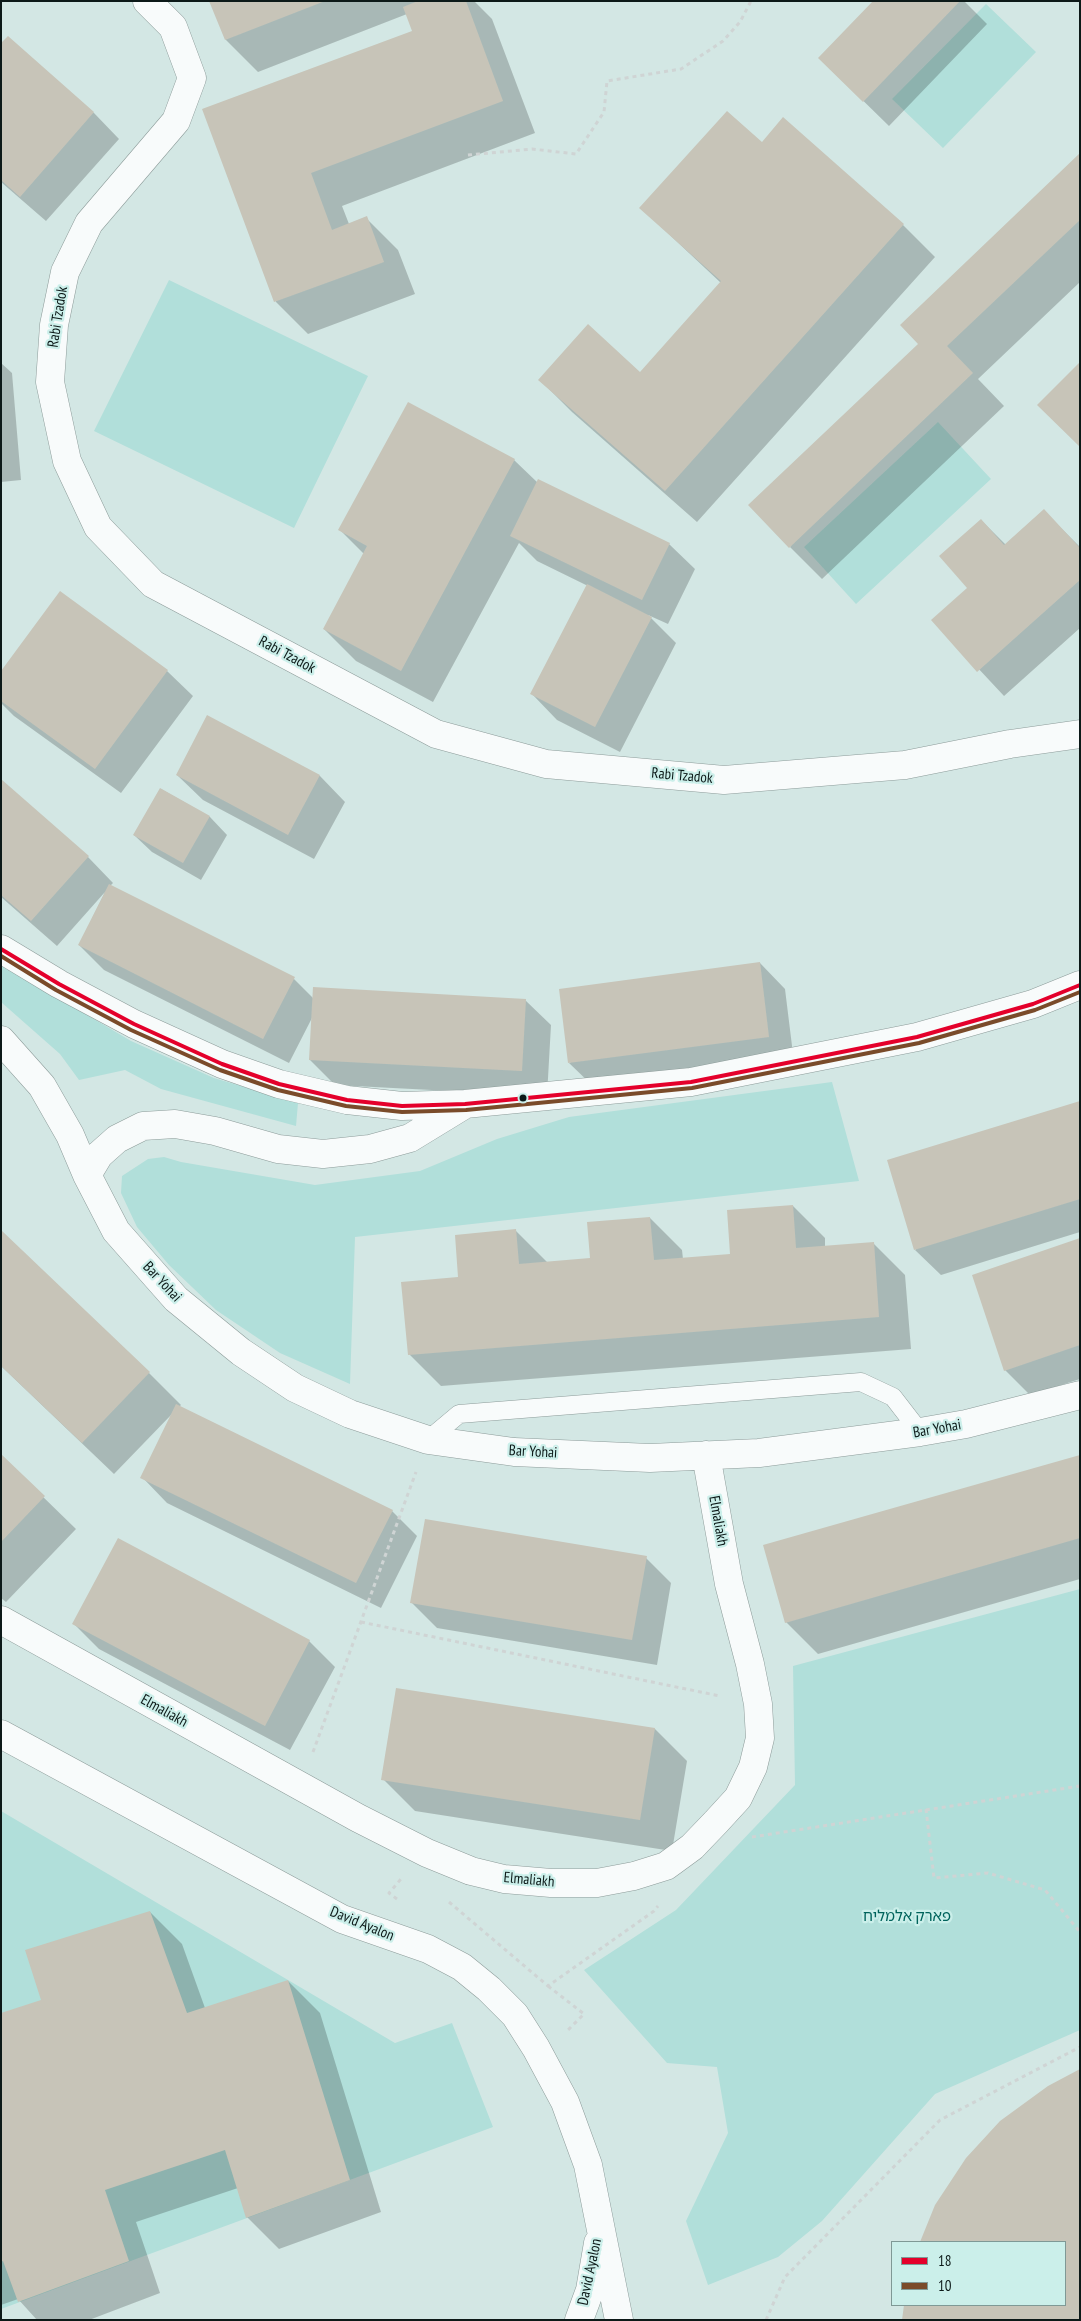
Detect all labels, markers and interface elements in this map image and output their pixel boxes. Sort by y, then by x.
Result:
street label: Rabi Tzadok [44,285,72,349]
street label: Rabi Tzadok [256,633,318,677]
street label: Rabi Tzadok [651,764,713,788]
unlabelled marker [518,1093,528,1103]
street label: Bar Yohai [139,1258,185,1306]
street label: Bar Yohai [912,1416,962,1442]
street label: Bar Yohai [508,1442,558,1462]
street label: Elmaliakh [705,1494,731,1548]
street label: Elmaliakh [137,1691,191,1731]
street label: Elmaliakh [503,1869,555,1891]
street label: David Ayalon [327,1903,397,1945]
park label: פארק אלמליח [863,1908,951,1926]
street label: David Ayalon [574,2237,606,2307]
legend [891,2241,1066,2306]
text: 18 [938,2251,952,2270]
text: 10 [938,2276,952,2295]

